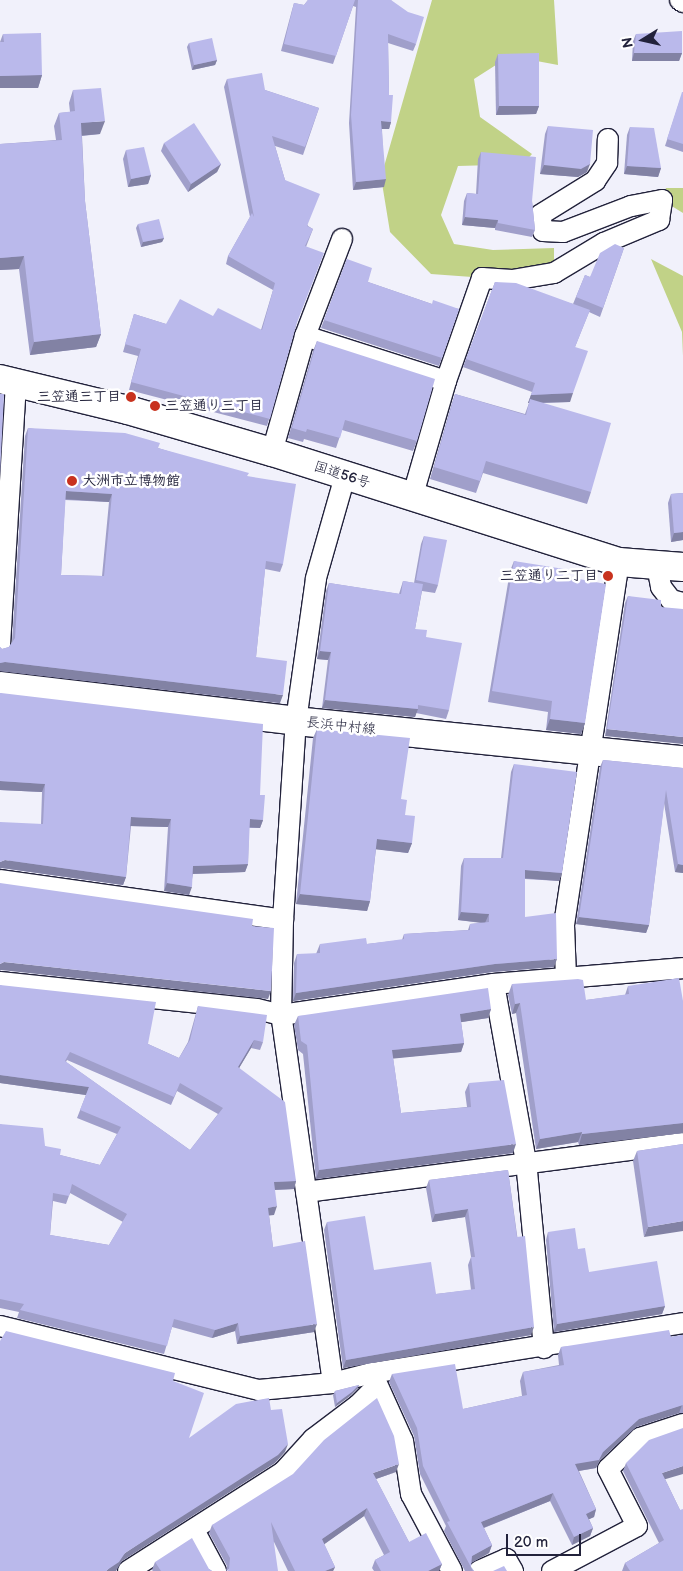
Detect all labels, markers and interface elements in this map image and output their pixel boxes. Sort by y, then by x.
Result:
north arrow [618,15,668,65]
text: N [618,36,637,49]
place label: 三笠通三丁目 [37,389,121,405]
marker: 三笠通三丁目 [125,391,137,403]
place label: 三笠通り三丁目 [165,398,263,414]
marker: 三笠通り三丁目 [149,400,161,412]
street label: 国道56号 [312,458,372,492]
place label: 大洲市立博物館 [82,473,180,489]
marker: 大洲市立博物館 [66,475,78,487]
place label: 三笠通り二丁目 [500,568,598,584]
marker: 三笠通り二丁目 [602,570,614,582]
street label: 長浜中村線 [305,714,377,738]
scale bar [508,1524,583,1556]
text: 20 m [514,1533,548,1552]

